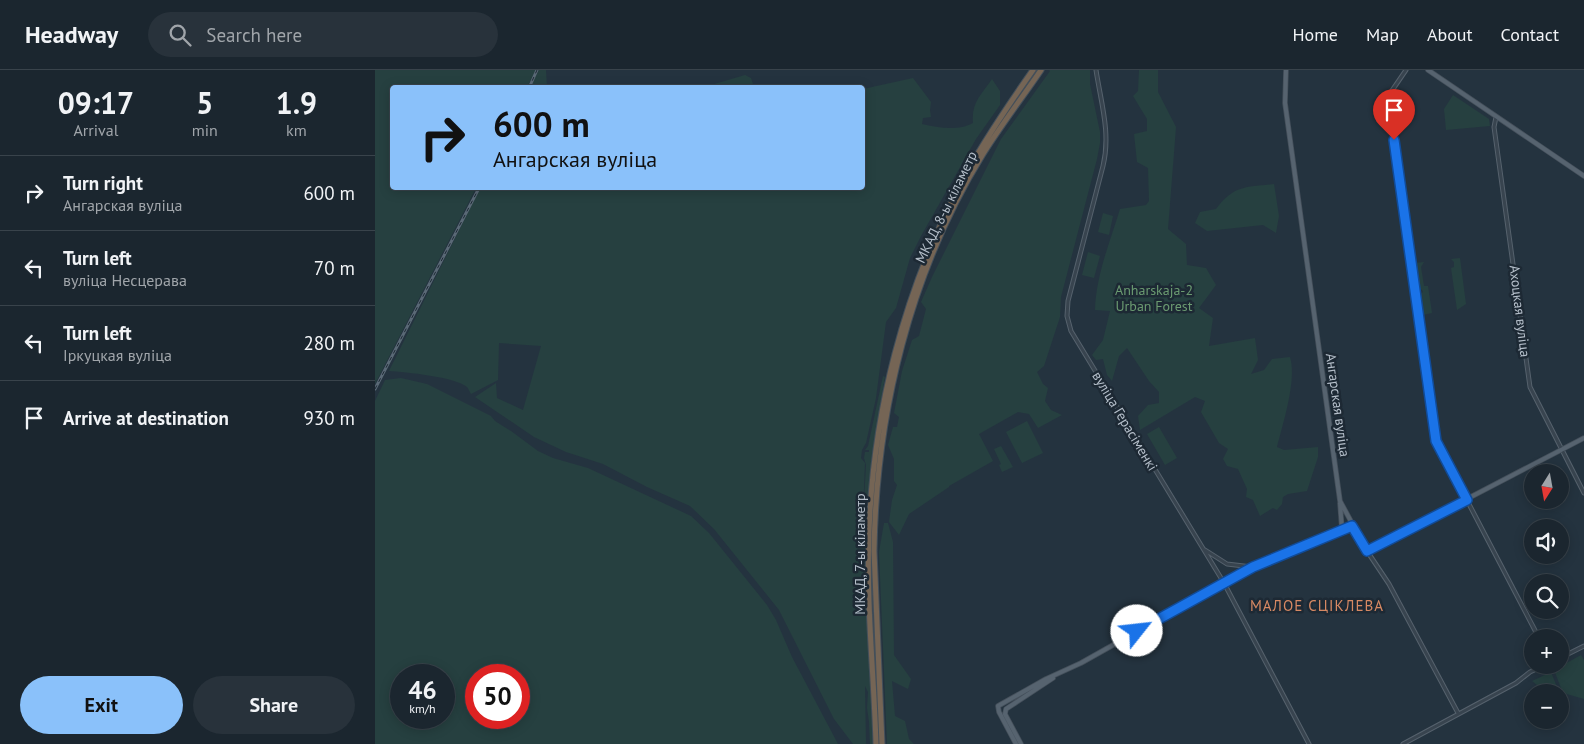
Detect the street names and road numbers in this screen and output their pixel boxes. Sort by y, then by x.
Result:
street label: МКАД, 8-ы кіламетр [911,148,981,266]
street label: Ахоцкая вуліца [1505,264,1535,358]
street label: Ангарская вуліца [1322,352,1354,458]
street label: вуліца Герасіменкі [1088,368,1162,474]
street label: МКАД, 7-ы кіламетр [851,493,869,615]

